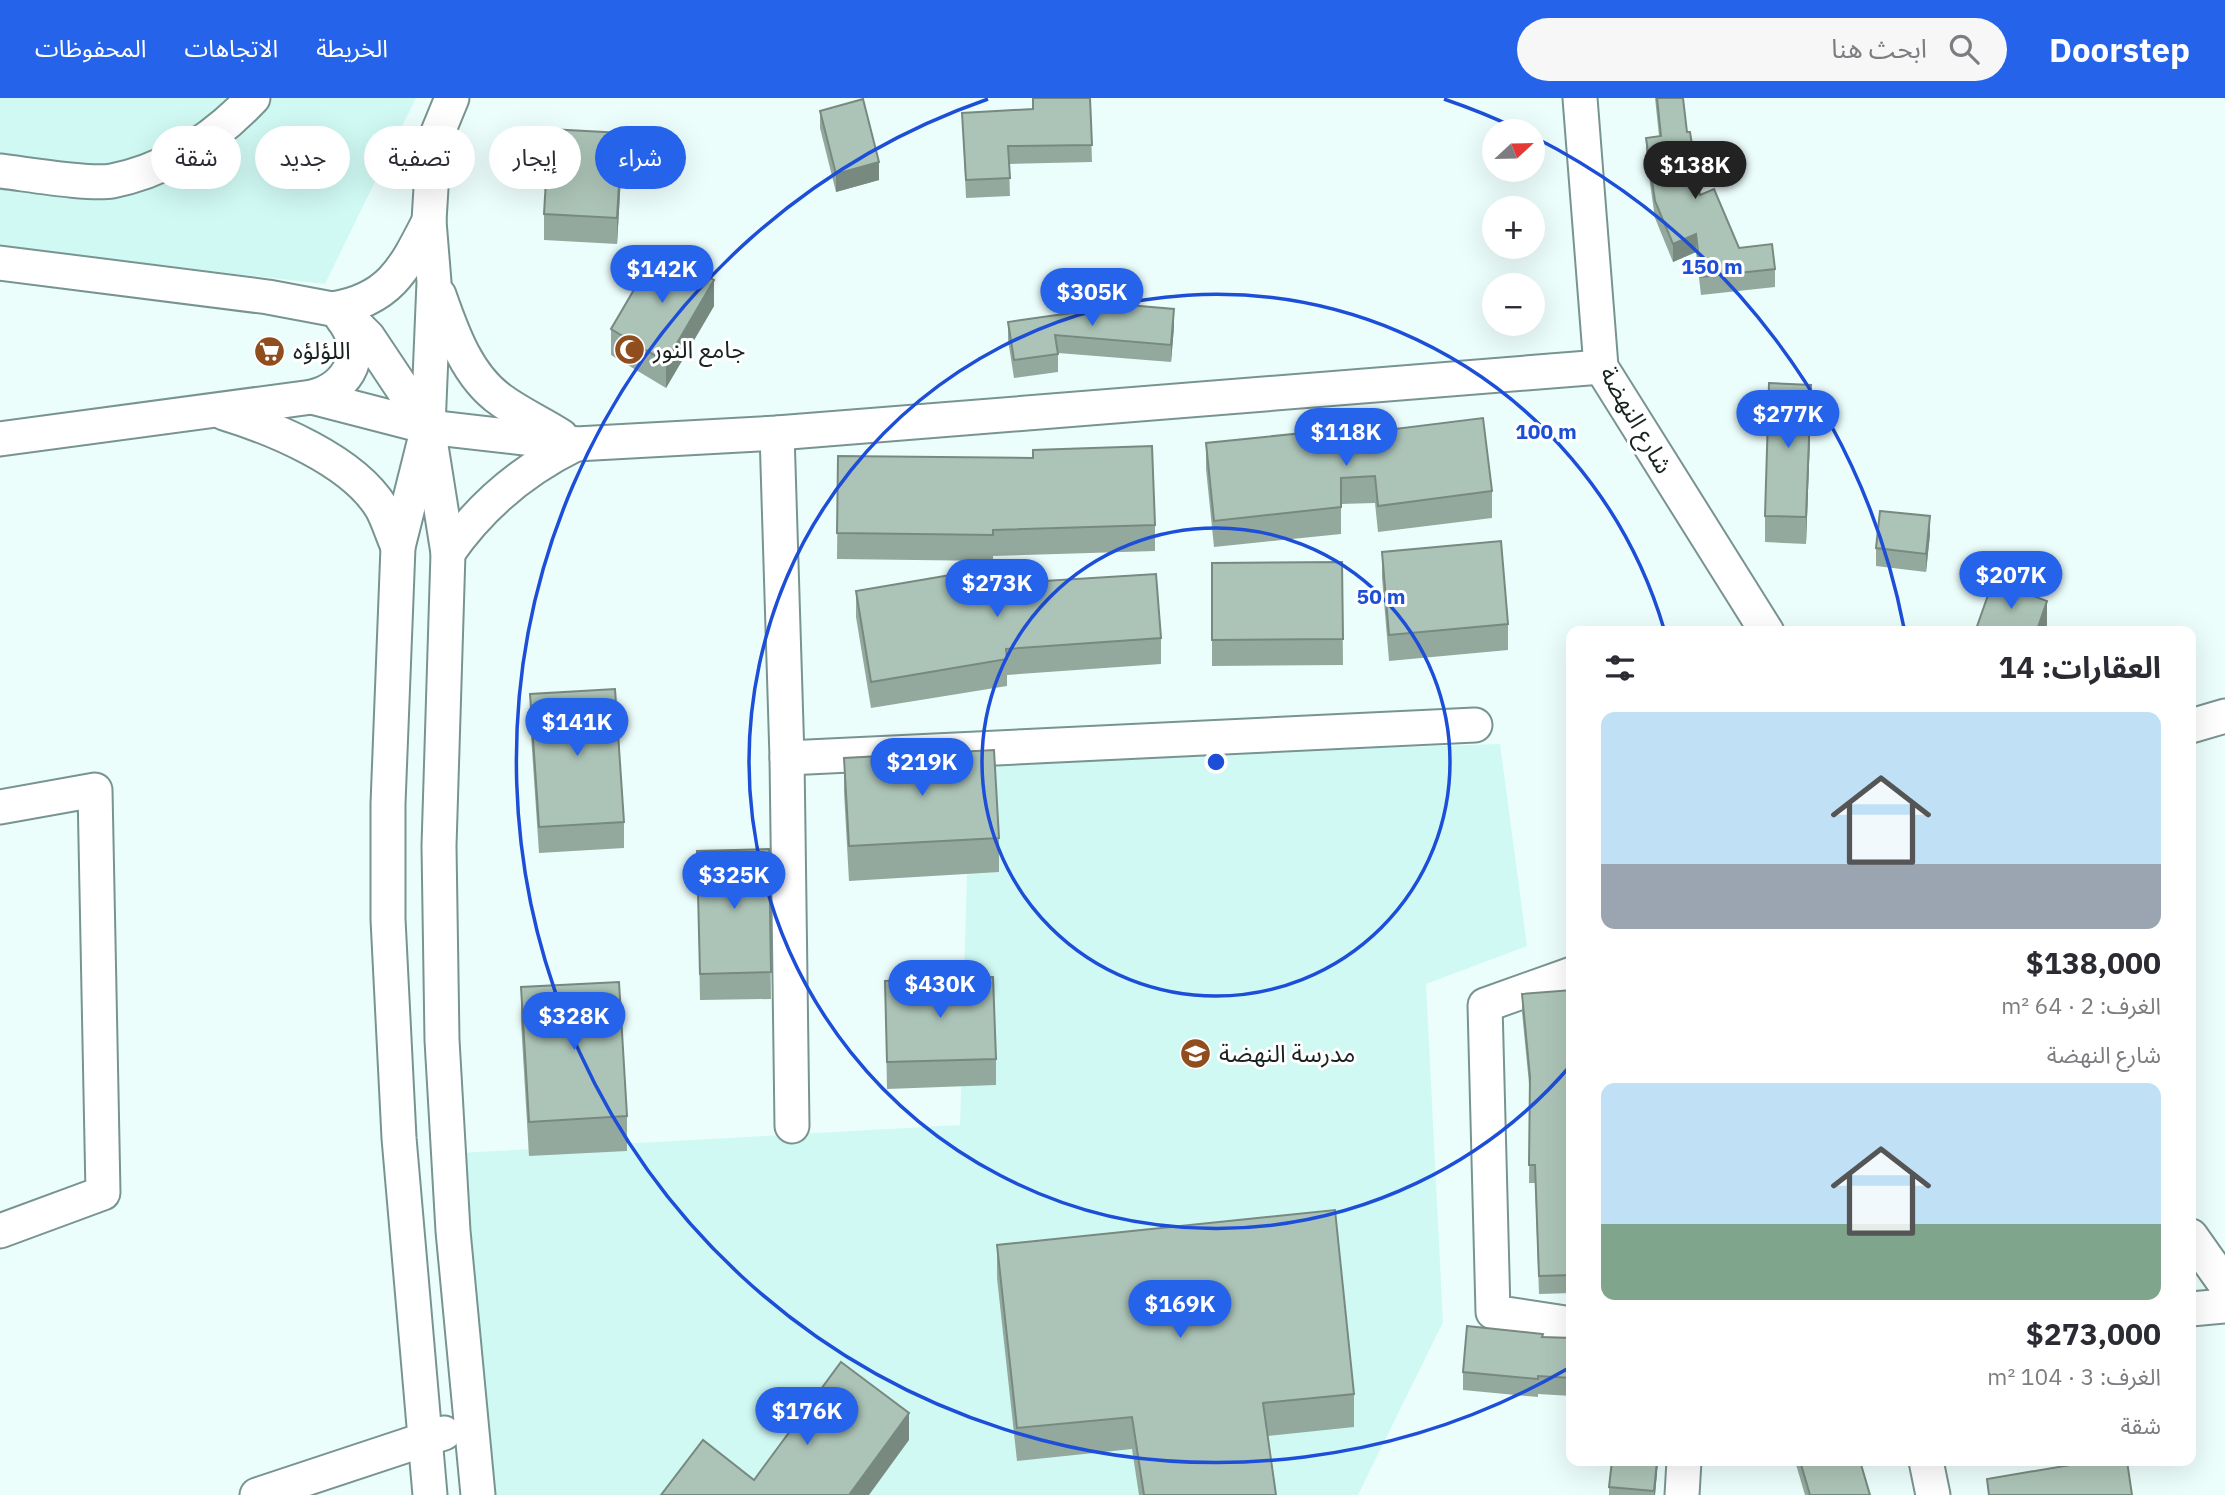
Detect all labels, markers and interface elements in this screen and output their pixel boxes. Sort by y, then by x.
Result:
search box [1517,18,2007,81]
text: Doorstep [2049,28,2190,71]
icon: search [1945,30,1983,68]
text: ابحث هنا [1831,31,1927,65]
text: المحفوظات [35,32,146,64]
text: الاتجاهات [184,32,278,64]
text: الخريطة [316,32,388,64]
north arrow [1482,119,1545,182]
map controls [1482,119,1545,336]
chip: شقة [151,126,241,189]
chip: جديد [255,126,350,189]
chip: تصفية [364,126,475,189]
chip: إيجار [489,126,581,189]
chip: شراء [595,126,686,189]
pin: $138K [1646,141,1744,201]
text: $138K [1659,149,1731,179]
button: + [1482,196,1545,259]
pin: $142K [613,246,711,305]
text: 150 m [1681,252,1743,280]
text: $142K [626,253,698,283]
pin: $305K [1043,268,1141,328]
button: − [1482,273,1545,336]
text: $305K [1056,276,1128,306]
mosque icon: جامع النور [613,333,647,367]
place label: جامع النور [652,333,745,367]
supermarket icon: اللؤلؤه [253,334,287,368]
place label: اللؤلؤه [293,334,351,366]
street label: شارع النهضة [1591,360,1681,480]
pin: $277K [1739,390,1837,450]
text: $277K [1752,398,1824,428]
pin: $118K [1297,408,1395,468]
text: $118K [1310,416,1382,446]
text: 100 m [1515,417,1577,445]
pin: $207K [1962,552,2060,611]
text: $207K [1975,559,2047,589]
pin: $273K [948,560,1046,619]
text: $273K [961,567,1033,597]
text: 50 m [1357,582,1405,610]
text: العقارات: 14 [1999,647,2161,686]
icon: filters [1601,649,1639,687]
pin: $141K [528,698,626,758]
text: $141K [541,706,613,736]
pin: $219K [873,738,971,798]
text: $219K [886,746,958,776]
centre of rings [1204,750,1228,774]
icon: home [1818,757,1944,883]
pin: $325K [685,852,783,911]
text: $325K [698,859,770,889]
text: $138,000 [2026,943,2161,982]
pin: $430K [891,960,989,1020]
text: $430K [904,968,976,998]
text: الغرف: 2 · 64 m² [2001,990,2161,1020]
pin: $328K [525,992,623,1052]
text: $328K [538,1000,610,1030]
school or university icon: مدرسة النهضة [1179,1037,1213,1071]
place label: مدرسة النهضة [1219,1037,1355,1069]
text: شارع النهضة [2047,1039,2161,1069]
icon: home [1818,1128,1944,1254]
pin: $169K [1131,1280,1229,1340]
text: $169K [1144,1288,1216,1318]
text: $273,000 [2026,1314,2161,1353]
text: الغرف: 3 · 104 m² [1987,1361,2161,1391]
pin: $176K [758,1388,856,1447]
text: $176K [771,1395,843,1425]
text: شقة [2120,1410,2161,1440]

